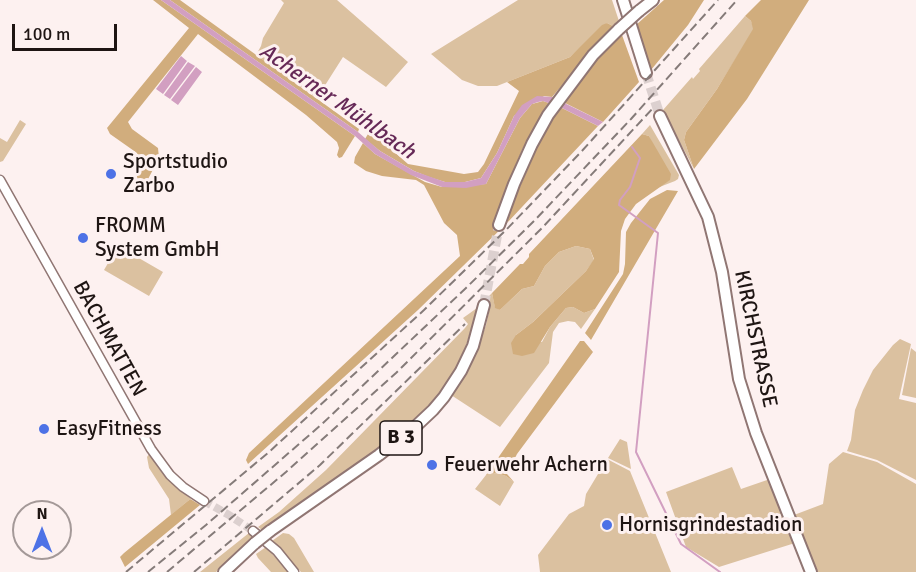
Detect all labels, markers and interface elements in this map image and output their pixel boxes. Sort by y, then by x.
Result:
scale bar [15,12,120,50]
text: 100 m [23,23,70,45]
water label: Acherner Mühlbach [254,38,420,166]
place label: Sportstudio Zarbo [123,149,228,199]
marker: Sportstudio Zarbo [104,167,118,181]
place label: FROMM System GmbH [95,213,220,263]
marker: FROMM System GmbH [76,231,90,245]
street label: KIRCHSTRASSE [728,268,782,410]
street label: BACHMATTEN [67,277,151,401]
place label: EasyFitness [56,416,162,442]
road number: B 3 [380,421,422,455]
marker: EasyFitness [37,422,51,436]
place label: Feuerwehr Achern [444,452,608,478]
marker: Feuerwehr Achern [425,458,439,472]
north arrow [12,500,72,560]
text: N [36,504,48,524]
place label: Hornisgrindestadion [619,512,802,538]
marker: Hornisgrindestadion [600,518,614,532]

